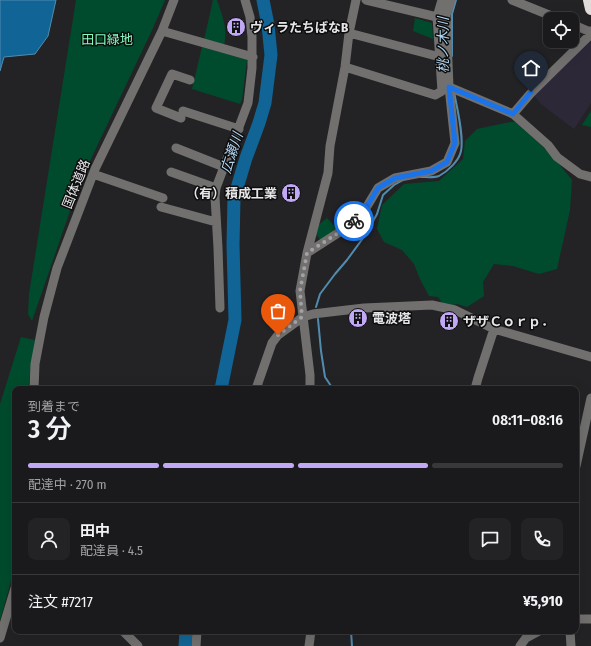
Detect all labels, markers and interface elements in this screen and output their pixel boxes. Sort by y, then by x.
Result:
map controls [543,12,579,48]
button: locate [543,12,579,48]
water label: 桃ノ木川 [435,15,452,73]
building icon: ヴィラたちばなB [225,16,247,38]
place label: ヴィラたちばなB [250,20,348,35]
park label: 田口緑地 [81,32,133,47]
pin [514,51,548,92]
icon: home [520,57,542,79]
water label: 広瀬川 [217,128,247,176]
street label: 国体道路 [59,157,93,211]
building icon: （有）積成工業 [280,182,302,204]
place label: （有）積成工業 [186,186,277,201]
courier [334,201,374,241]
icon: bike [343,210,365,232]
pin [261,294,295,335]
icon: bag [267,300,289,322]
building icon: 電波塔 [347,307,369,329]
building icon: ザザＣｏｒｐ． [438,310,460,332]
place label: 電波塔 [372,311,411,326]
place label: ザザＣｏｒｐ． [463,314,554,329]
text: 到着まで [28,399,80,414]
text: 08:11–08:16 [492,411,563,429]
text: 3 分 [28,414,72,445]
text: 配達中 · 270 m [28,477,106,492]
button: person [28,518,70,560]
button: chat [469,518,511,560]
button: phone [521,518,563,560]
text: 田中 [80,522,110,540]
text: 配達員 · 4.5 [80,543,143,558]
text: ¥5,910 [523,592,563,610]
text: 注文 #7217 [28,593,93,611]

